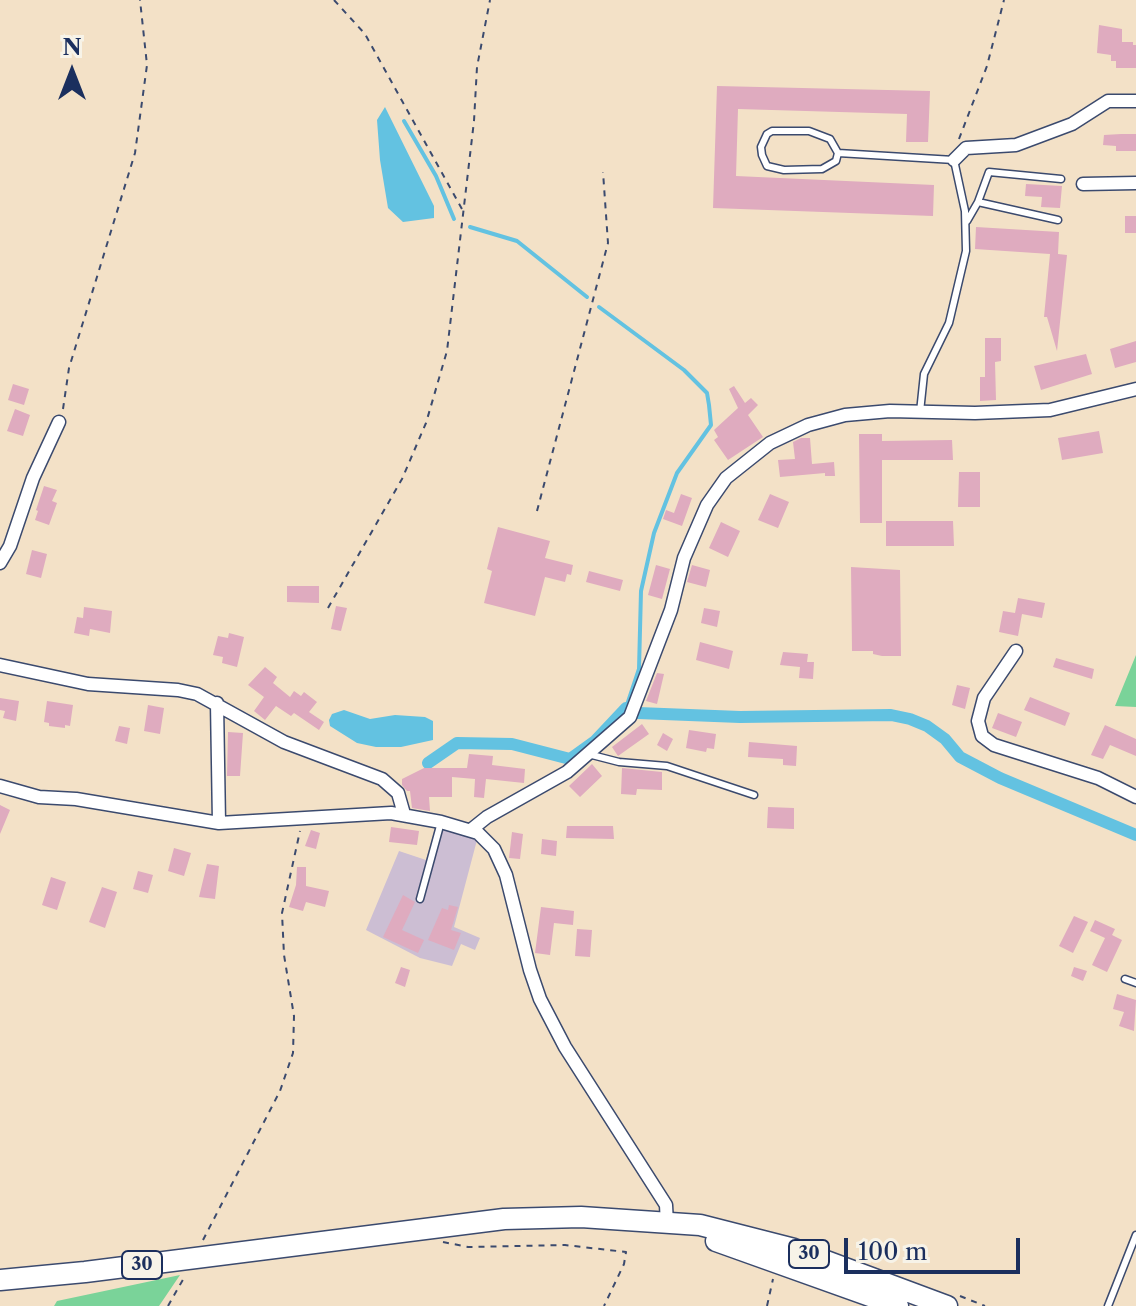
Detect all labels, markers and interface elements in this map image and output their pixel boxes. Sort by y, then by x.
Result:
north arrow [32,32,112,112]
text: N [62,34,82,61]
scale bar [848,1222,1024,1272]
text: 100 m [858,1237,927,1266]
road number: 30 [789,1240,829,1268]
road number: 30 [122,1251,162,1279]

